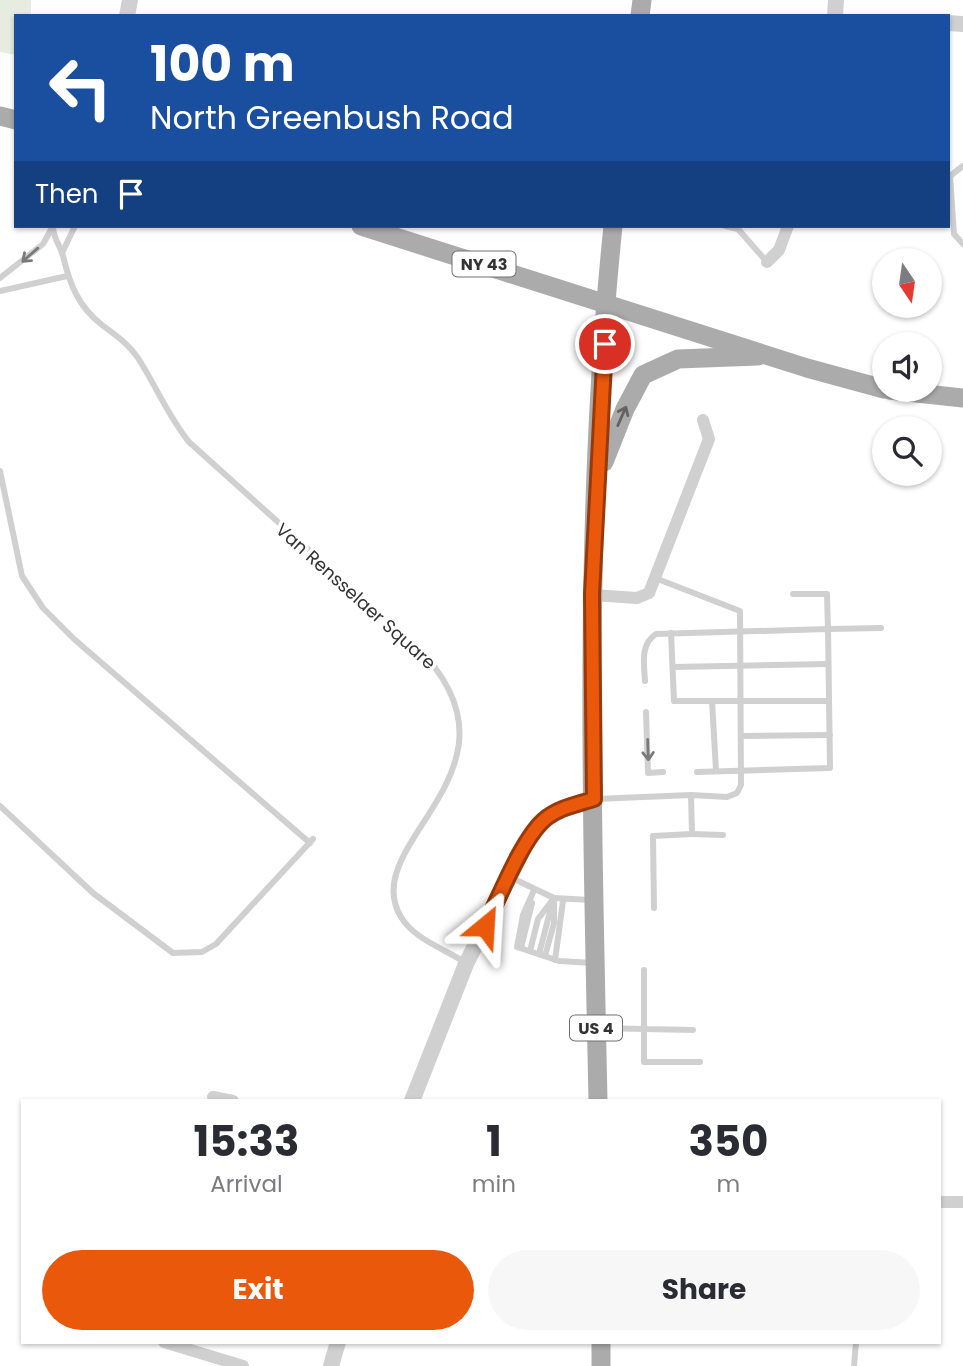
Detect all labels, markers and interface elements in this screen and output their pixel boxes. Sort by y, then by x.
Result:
text: 100 m [150,30,295,98]
icon: left [35,42,126,133]
text: North Greenbush Road [150,95,514,140]
icon: arrive [112,175,150,213]
text: Then [35,176,98,212]
one-way arrow [21,247,39,263]
north arrow [872,248,942,318]
map controls [872,248,942,486]
road number: NY 43 [452,252,516,276]
pin [575,314,635,374]
icon: arrive [586,325,624,363]
button: sound [872,332,942,402]
one-way arrow [616,406,629,427]
button: search [872,416,942,486]
street label: Van Rensselaer Square [270,517,442,675]
one-way arrow [641,738,654,761]
position arrow [448,889,522,963]
road number: US 4 [570,1016,622,1040]
text: 15:33 [193,1112,299,1171]
text: 1 [486,1112,502,1171]
text: 350 [688,1112,768,1171]
text: Arrival [210,1168,283,1200]
text: min [472,1168,516,1200]
text: m [717,1168,740,1200]
button: Exit [42,1250,474,1330]
button: Share [488,1250,920,1330]

